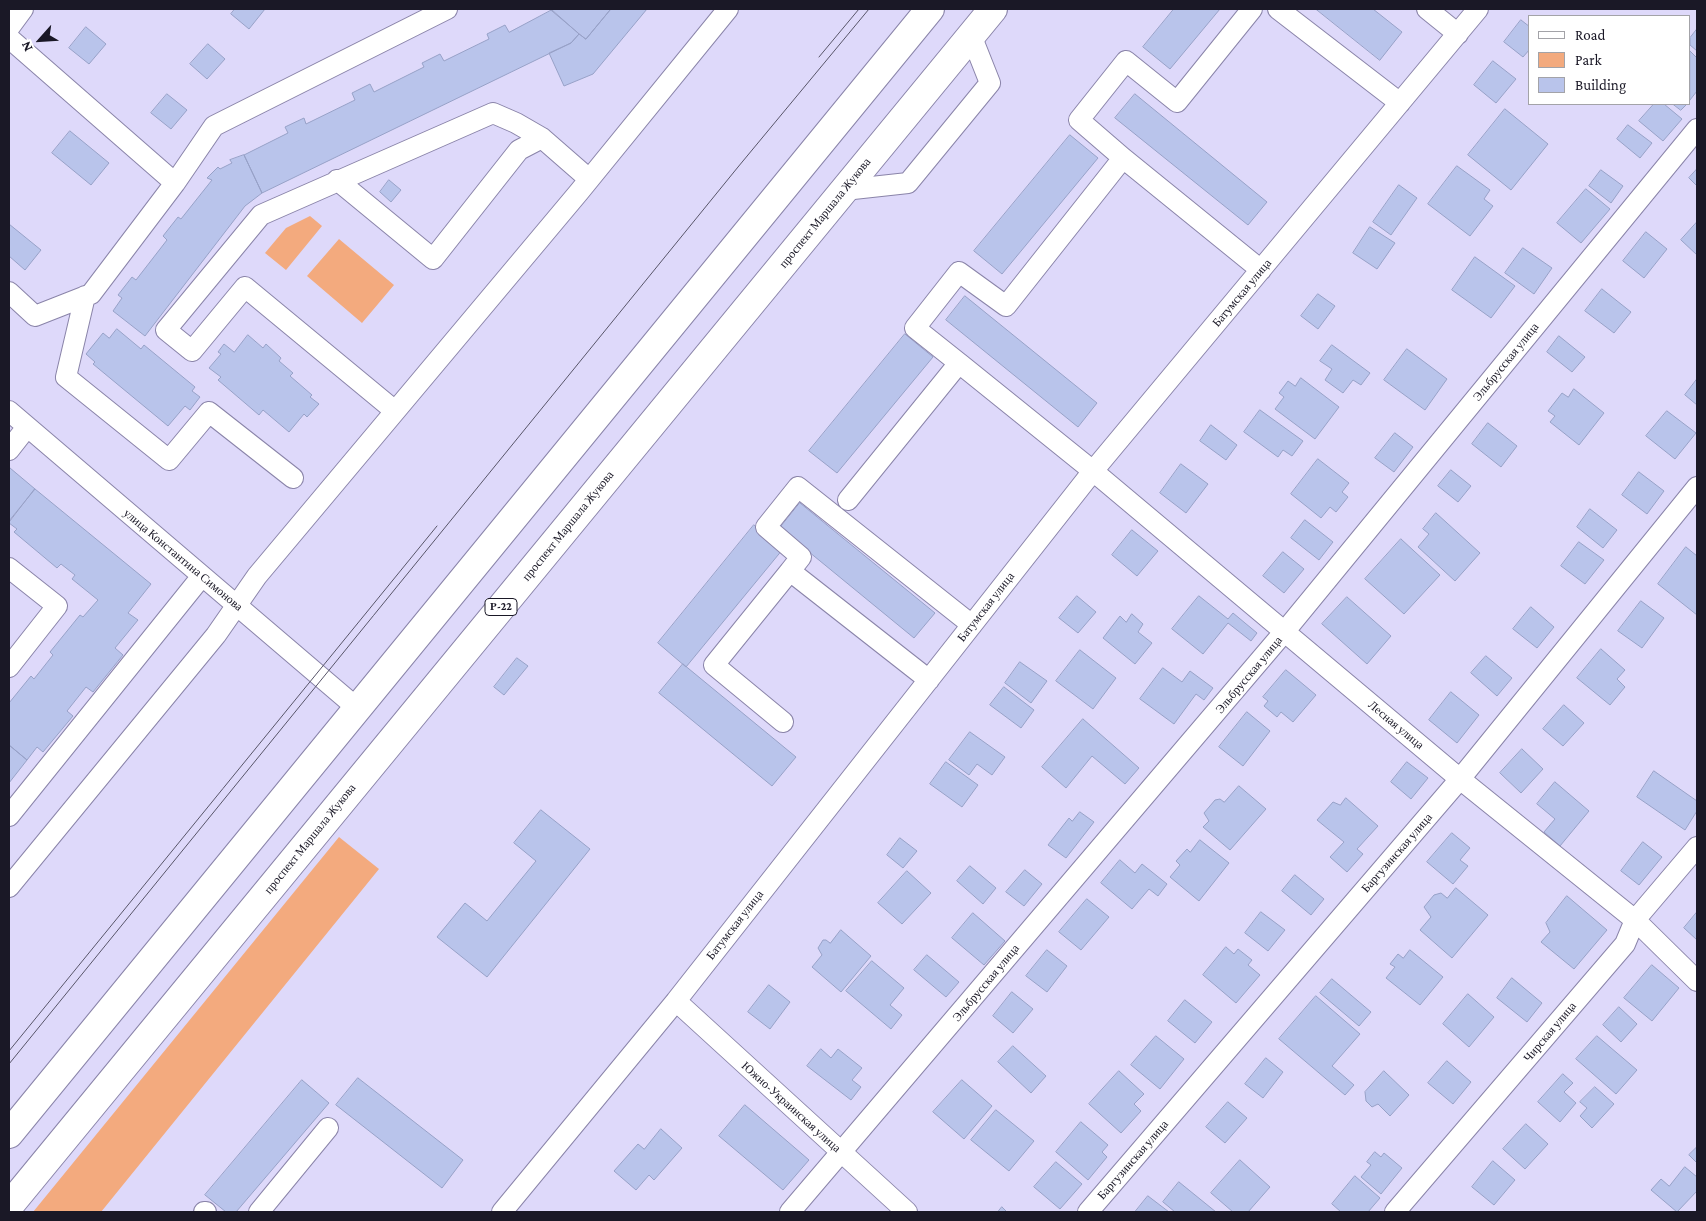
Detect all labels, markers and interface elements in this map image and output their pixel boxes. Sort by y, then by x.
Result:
north arrow [15,15,65,65]
legend [1528,15,1691,105]
text: Road [1575,27,1605,43]
text: N [17,39,36,54]
text: Park [1575,52,1602,68]
text: Building [1575,77,1626,93]
street label: проспект Маршала Жукова [776,155,874,271]
street label: Батумская улица [1209,256,1275,330]
street label: Эльбрусская улица [1470,320,1542,404]
street label: проспект Маршала Жукова [519,468,617,584]
street label: улица Константина Симонова [120,506,246,614]
street label: Батумская улица [954,569,1018,645]
road number: Р-22 [485,598,517,616]
street label: Эльбрусская улица [1213,634,1285,716]
street label: Лесная улица [1365,698,1427,752]
street label: проспект Маршала Жукова [261,781,359,897]
street label: Баргузинская улица [1359,810,1435,896]
street label: Батумская улица [703,887,767,963]
street label: Эльбрусская улица [950,942,1022,1024]
street label: Чирская улица [1521,999,1579,1065]
street label: Южно-Украинская улица [738,1059,844,1155]
street label: Баргузинская улица [1095,1117,1171,1203]

